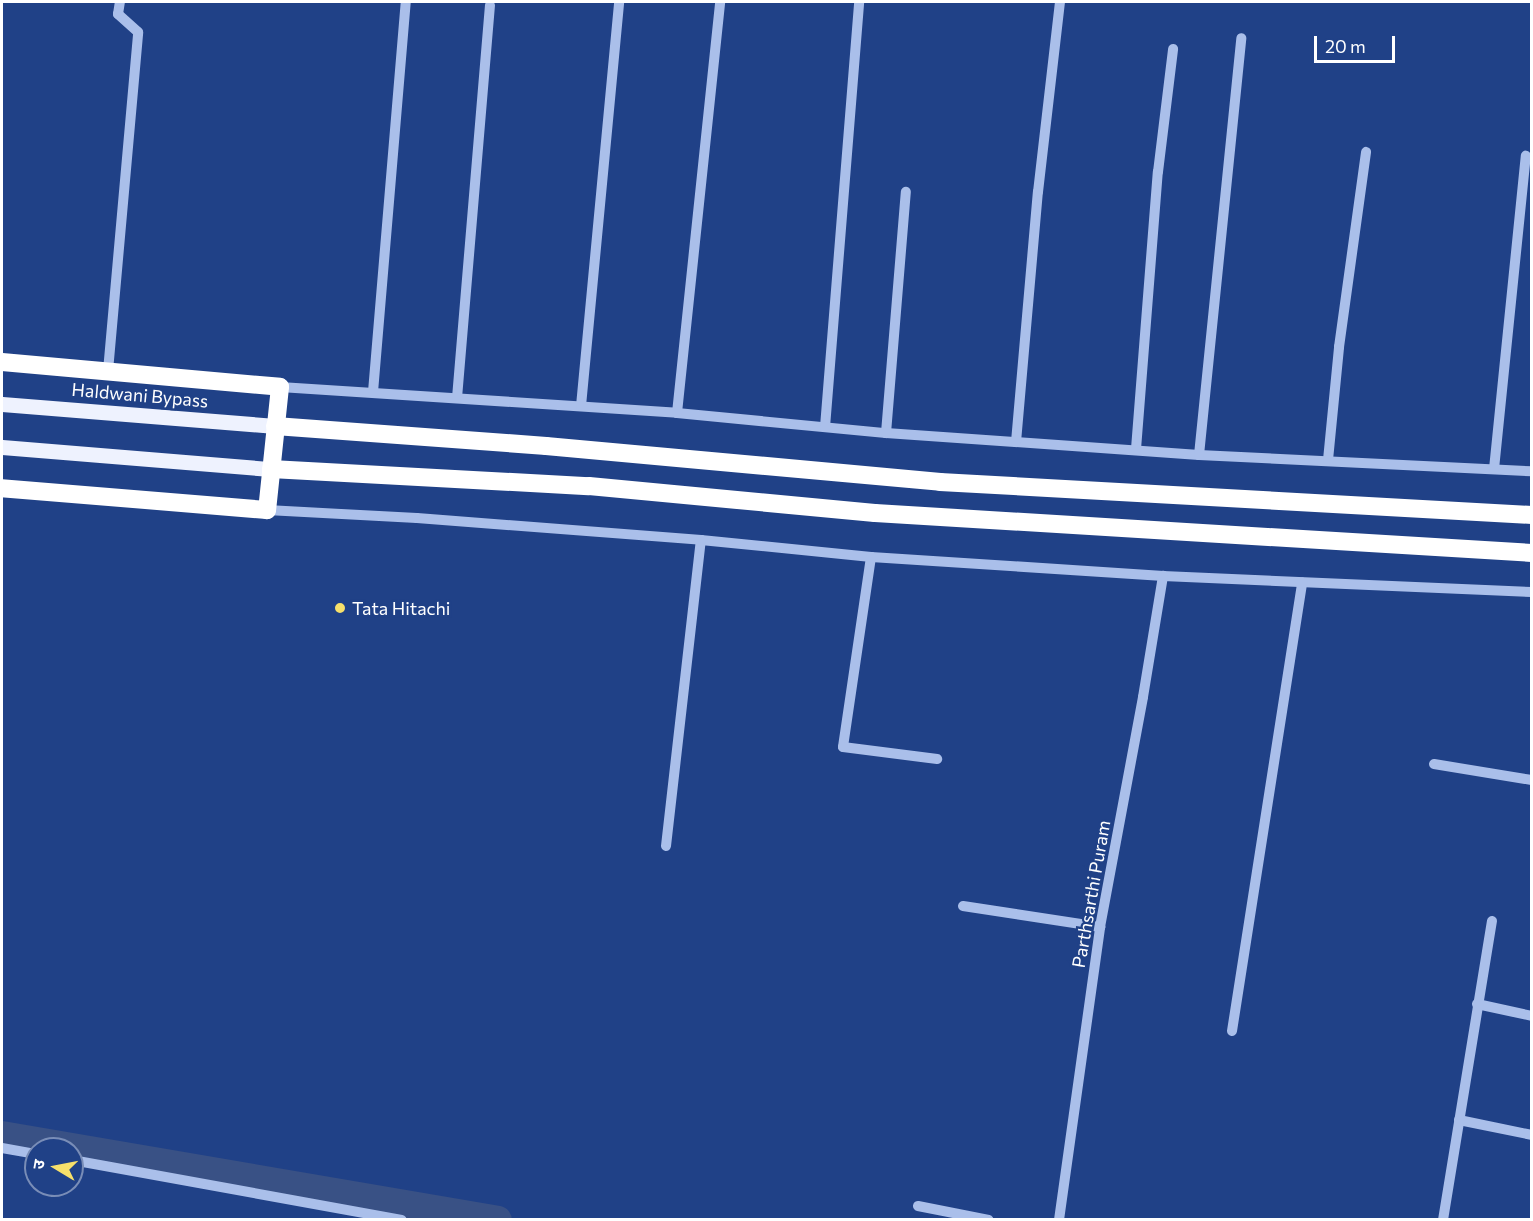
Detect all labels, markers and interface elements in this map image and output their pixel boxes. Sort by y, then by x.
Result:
scale bar [1317,24,1398,62]
text: 20 m [1325,35,1366,57]
street label: Haldwani Bypass [71,378,209,412]
place label: Tata Hitachi [352,597,450,619]
marker: Tata Hitachi [333,601,347,615]
street label: Parthsarthi Puram [1067,818,1115,970]
north arrow [24,1137,84,1197]
text: उ [28,1158,48,1170]

